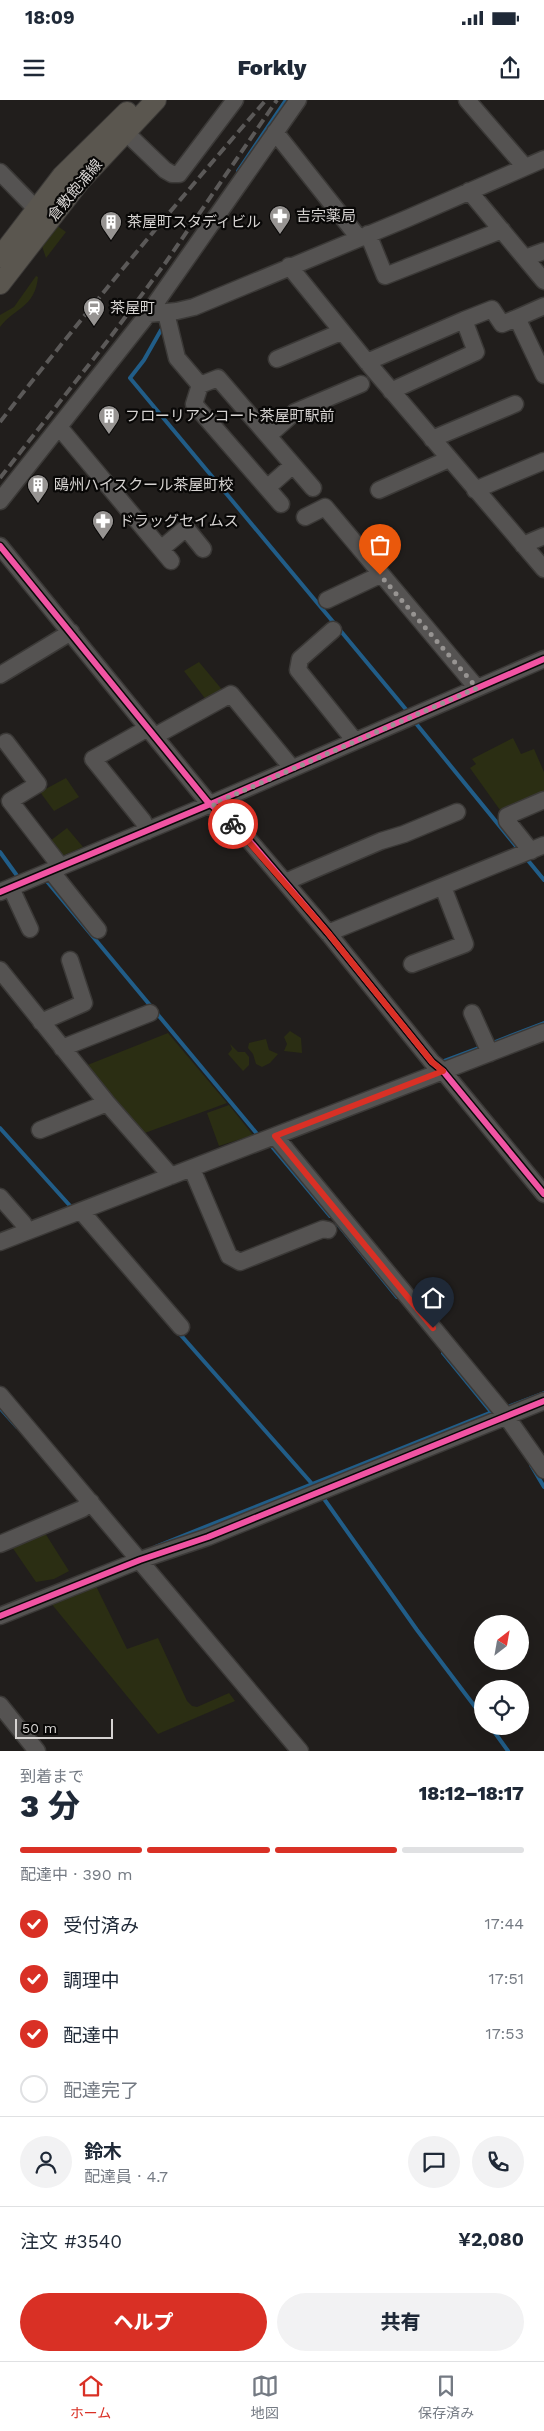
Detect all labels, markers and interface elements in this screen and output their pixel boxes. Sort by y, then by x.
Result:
text: 18:09 [25,6,75,29]
icon: menu [20,54,48,82]
icon: share [496,54,524,82]
text: Forkly [237,55,307,80]
street label: 倉敷飽浦線 [44,155,106,225]
pharmacy icon: 吉宗薬局 [268,204,292,235]
place label: 吉宗薬局 [296,207,356,225]
building icon: 茶屋町スタディビル [99,210,123,241]
place label: 茶屋町スタディビル [127,213,261,231]
station icon: 茶屋町 [82,296,106,327]
place label: 茶屋町 [110,299,155,317]
building icon: フローリアンコート茶屋町駅前 [97,404,121,435]
place label: フローリアンコート茶屋町駅前 [125,407,334,425]
building icon: 鴎州ハイスクール茶屋町校 [26,473,50,504]
place label: 鴎州ハイスクール茶屋町校 [54,476,233,494]
pharmacy icon: ドラッグセイムス [91,509,115,540]
place label: ドラッグセイムス [119,512,239,530]
pin [359,524,401,575]
icon: bag [366,531,394,559]
courier [208,799,258,849]
icon: bike [219,810,247,838]
pin [412,1277,454,1328]
icon: home [419,1284,447,1312]
north arrow [474,1615,529,1670]
map controls [474,1615,529,1735]
button: locate [474,1680,529,1735]
scale bar [15,1716,112,1739]
text: 50 m [22,1720,57,1736]
text: 到着まで [20,1767,84,1786]
text: 18:12–18:17 [419,1782,524,1805]
text: 3 分 [20,1787,80,1825]
text: 配達中 · 390 m [20,1865,132,1884]
icon: check [20,1910,48,1938]
text: 受付済み [63,1914,139,1937]
text: 17:44 [484,1914,524,1933]
icon: check [20,1965,48,1993]
text: 調理中 [63,1969,120,1992]
text: 17:51 [488,1969,524,1988]
icon: check [20,2020,48,2048]
text: 配達中 [63,2024,120,2047]
text: 17:53 [485,2024,524,2043]
text: 配達完了 [63,2079,139,2102]
button: person [20,2136,72,2188]
button: chat [408,2136,460,2188]
button: phone [472,2136,524,2188]
text: 鈴木 [84,2140,122,2163]
text: 配達員 · 4.7 [84,2167,168,2186]
text: ¥2,080 [458,2228,524,2251]
text: 注文 #3540 [20,2230,122,2253]
button: ヘルプ [20,2293,267,2351]
button: 共有 [277,2293,524,2351]
tab: ホーム [70,2372,111,2422]
tab: 地図 [251,2372,279,2422]
tab: 保存済み [418,2372,474,2422]

